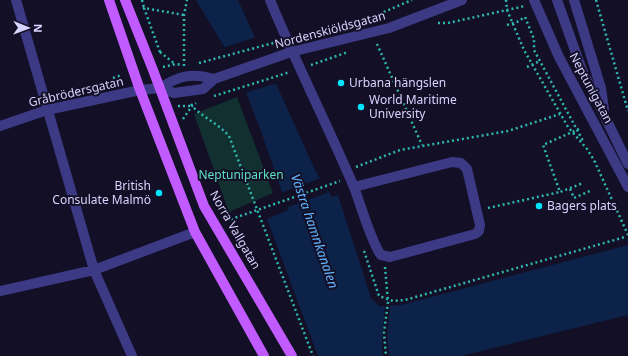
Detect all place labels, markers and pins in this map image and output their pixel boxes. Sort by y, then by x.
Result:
place label: Urbana hängslen [349,74,446,91]
marker: Urbana hängslen [336,78,346,88]
place label: World Maritime University [369,91,457,122]
marker: World Maritime University [356,102,366,112]
place label: British Consulate Malmö [52,177,151,208]
marker: British Consulate Malmö [154,188,164,198]
place label: Bagers plats [547,197,617,214]
marker: Bagers plats [534,201,544,211]

